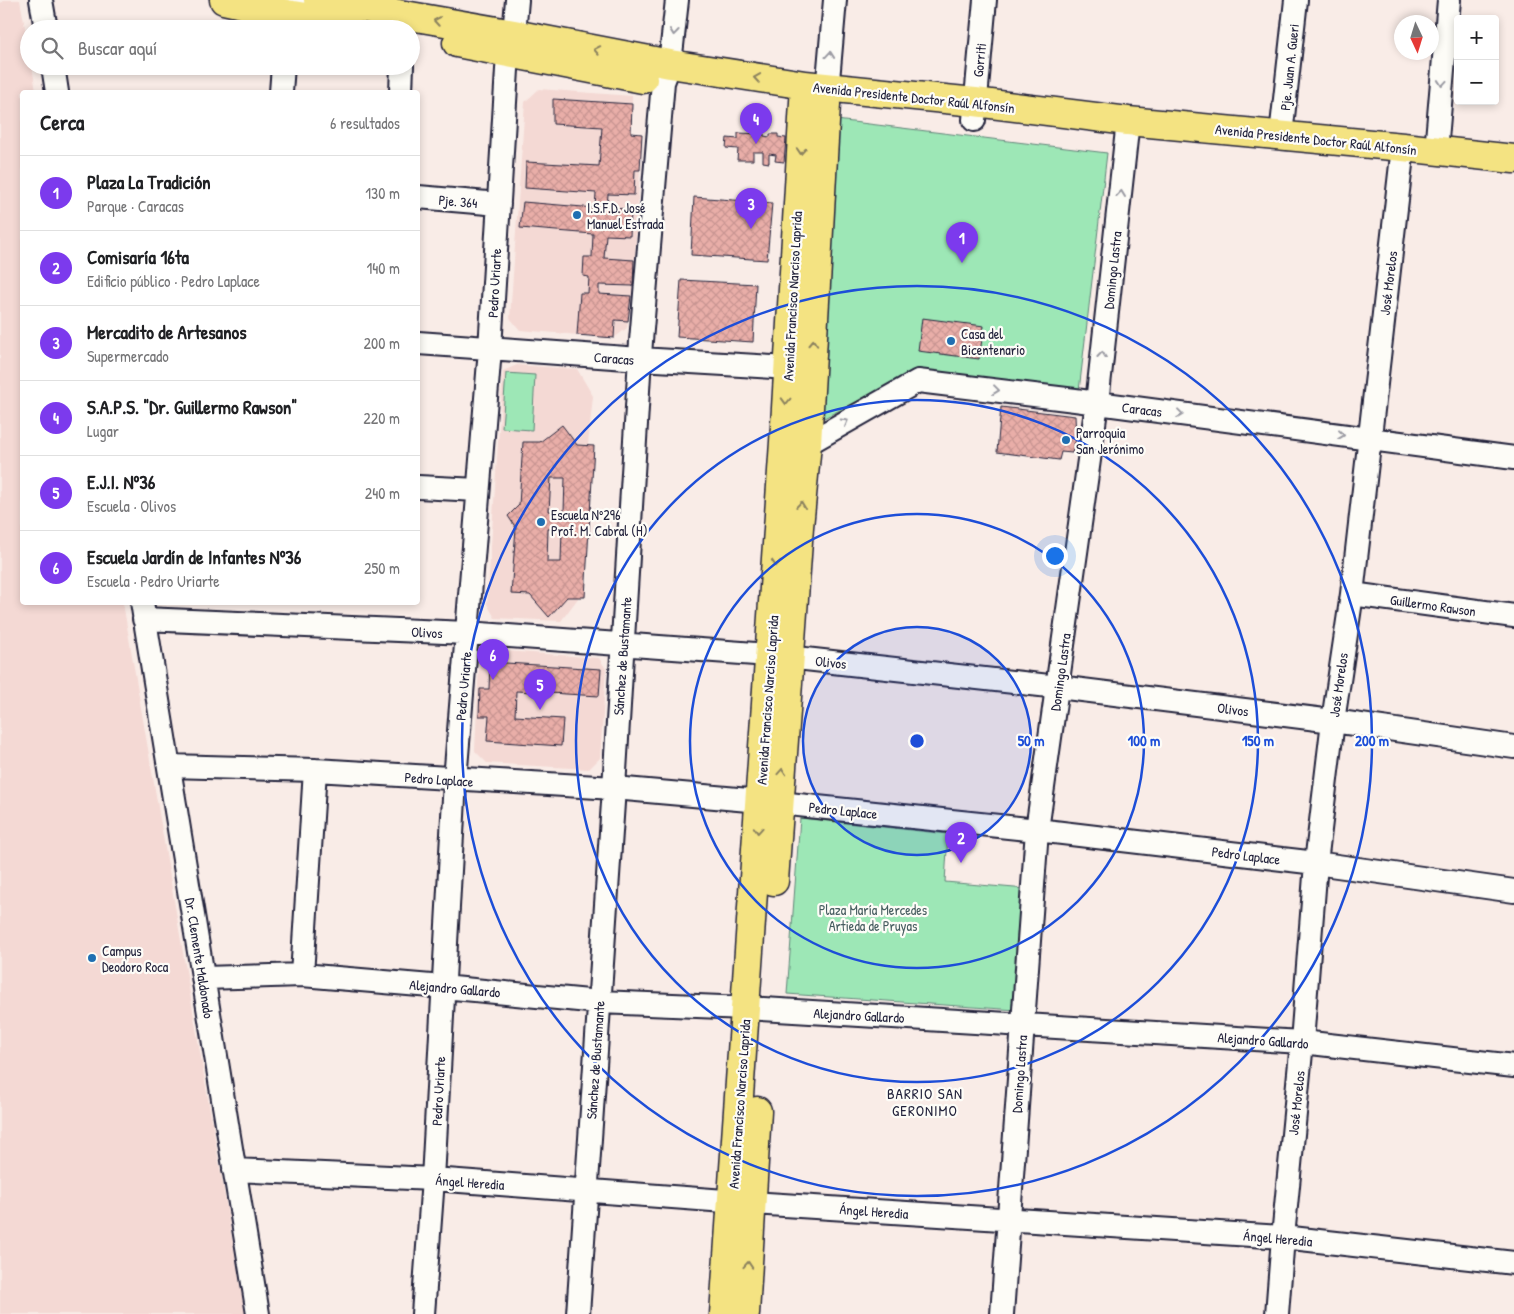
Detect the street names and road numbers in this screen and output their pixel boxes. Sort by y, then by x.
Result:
street label: Pje. Juan A. Gueri [1275,23,1304,111]
street label: Gorriti [968,42,990,78]
street label: Avenida Presidente Doctor Raúl Alfonsín [812,77,1016,117]
street label: Avenida Presidente Doctor Raúl Alfonsín [1214,119,1418,159]
street label: Pje. 364 [438,190,478,213]
street label: Avenida Francisco Narciso Laprida [778,210,807,381]
street label: Domingo Lastra [1098,230,1127,310]
street label: Pedro Uriarte [483,247,505,318]
street label: José Morelos [1375,250,1401,316]
street label: Caracas [593,347,635,369]
street label: Caracas [1121,397,1163,421]
street label: Guillermo Rawson [1389,590,1477,620]
street label: Sánchez de Bustamante [608,596,636,716]
street label: Avenida Francisco Narciso Laprida [752,614,783,785]
street label: Olivos [411,622,443,642]
street label: Domingo Lastra [1045,631,1076,712]
street label: Pedro Uriarte [451,650,476,721]
street label: Olivos [814,651,848,673]
street label: José Morelos [1324,652,1352,718]
street label: Olivos [1216,698,1250,720]
street label: Pedro Laplace [404,767,474,792]
street label: Pedro Laplace [808,797,879,824]
street label: Pedro Laplace [1211,841,1282,870]
street label: Dr. Clemente Maldonado [181,896,219,1020]
street label: Alejandro Gallardo [409,975,502,1002]
street label: Sánchez de Bustamante [581,1000,609,1120]
street label: Alejandro Gallardo [813,1003,905,1028]
street label: Avenida Francisco Narciso Laprida [724,1018,755,1189]
street label: Alejandro Gallardo [1217,1027,1309,1054]
street label: Domingo Lastra [1007,1034,1032,1114]
street label: Pedro Uriarte [427,1055,449,1126]
street label: José Morelos [1283,1070,1309,1136]
street label: Ángel Heredia [435,1170,506,1195]
street label: Ángel Heredia [839,1199,910,1224]
street label: Ángel Heredia [1243,1226,1314,1252]

